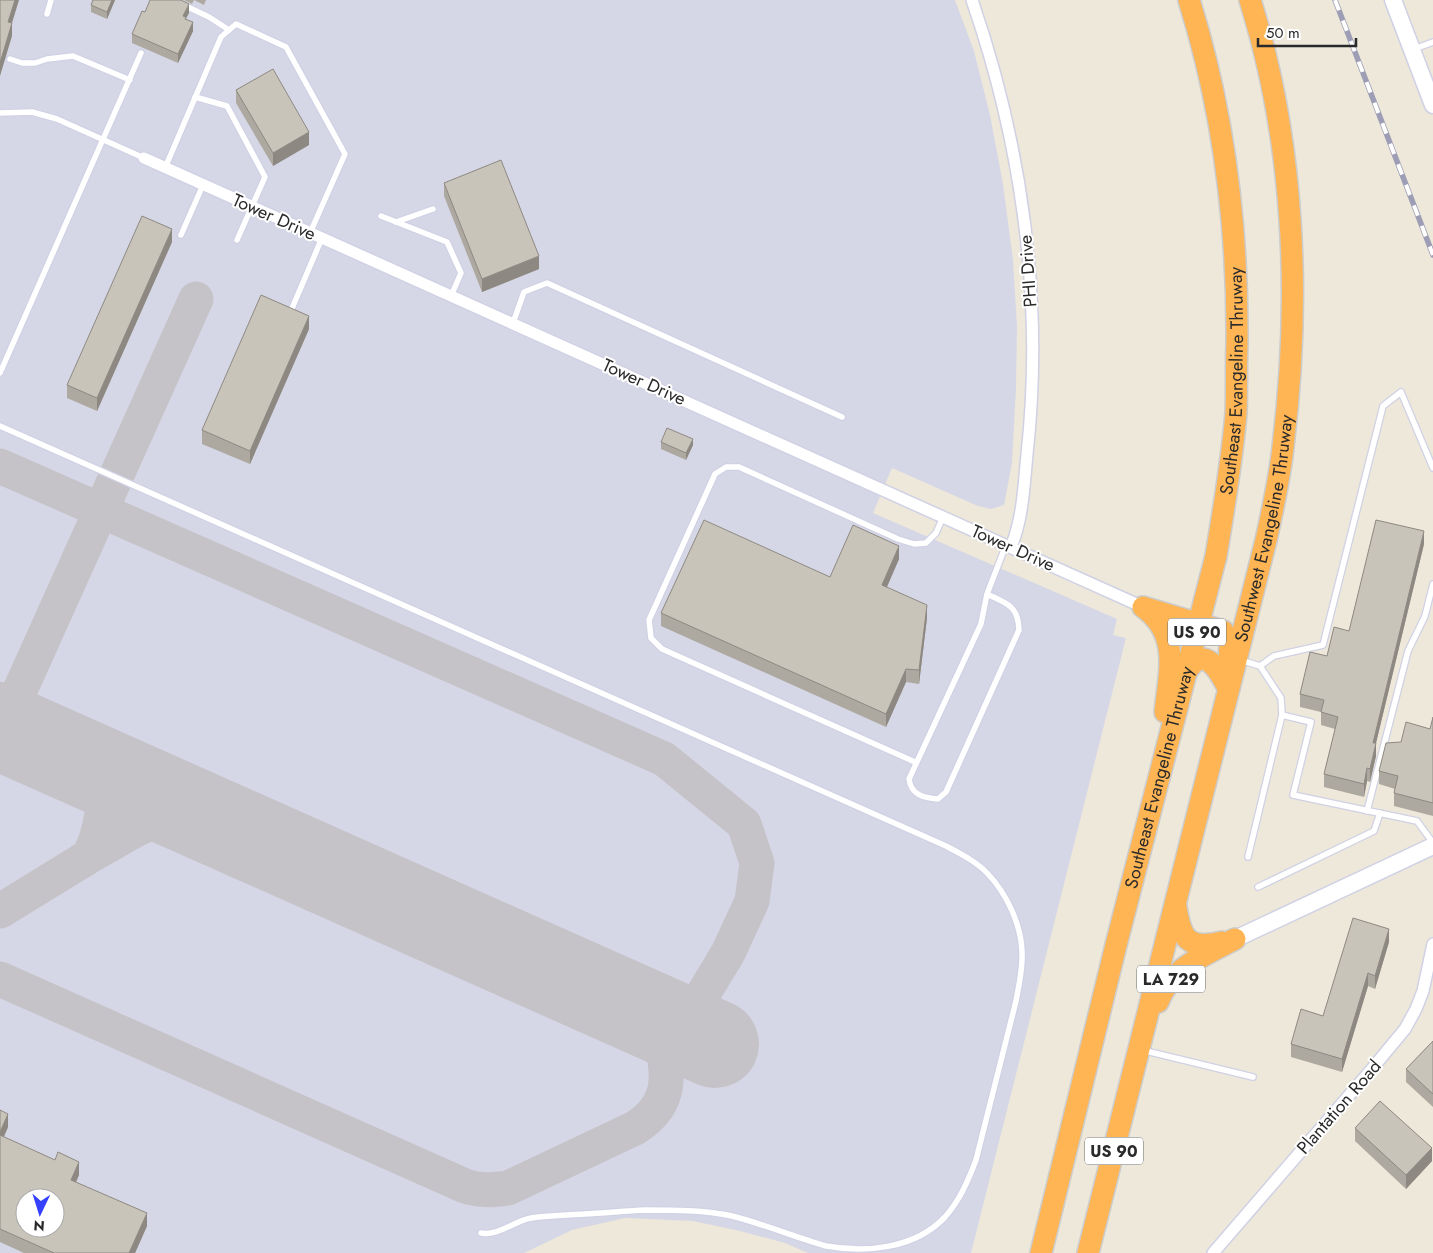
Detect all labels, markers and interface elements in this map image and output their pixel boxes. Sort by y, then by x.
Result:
scale bar [1258,15,1356,47]
text: 50 m [1266,22,1300,44]
street label: Tower Drive [228,187,320,247]
street label: PHI Drive [1013,234,1043,308]
street label: Southeast Evangeline Thruway [1213,266,1250,497]
street label: Tower Drive [598,352,690,412]
street label: Southwest Evangeline Thruway [1228,413,1299,645]
street label: Tower Drive [967,518,1059,578]
road number: US 90 [1168,618,1226,646]
street label: Southeast Evangeline Thruway [1118,663,1200,891]
road number: LA 729 [1137,966,1205,992]
street label: Plantation Road [1291,1054,1387,1160]
road number: US 90 [1085,1138,1143,1164]
north arrow [15,1188,65,1238]
text: N [33,1216,45,1236]

